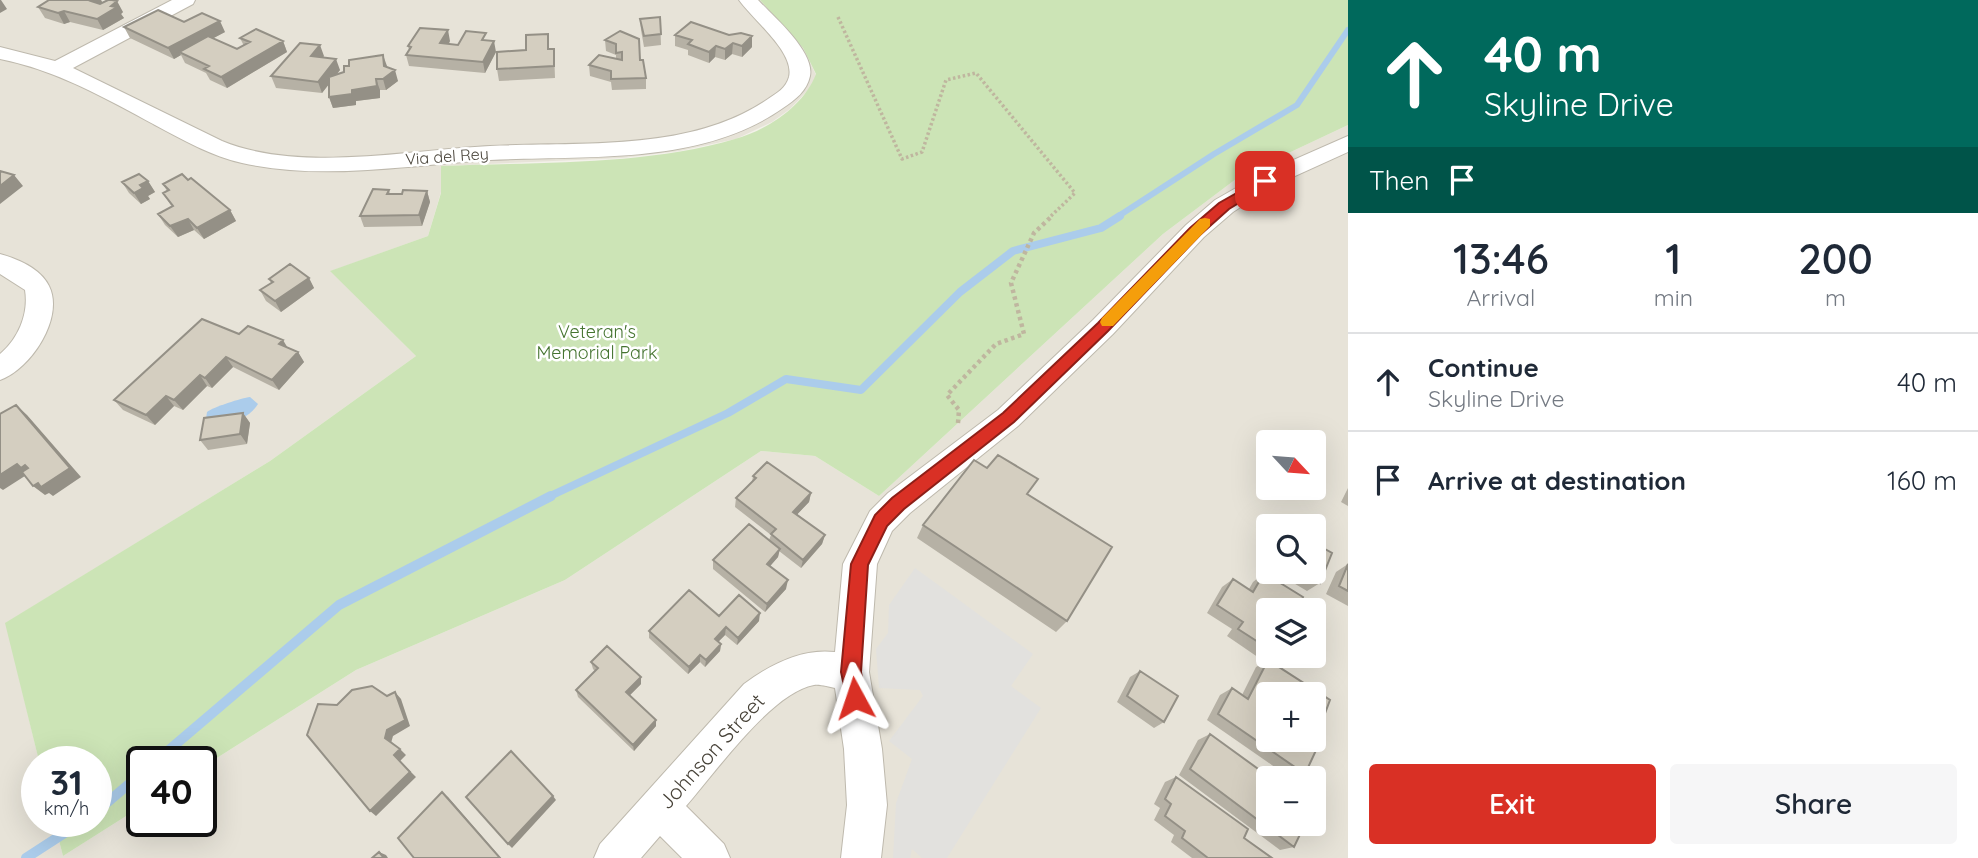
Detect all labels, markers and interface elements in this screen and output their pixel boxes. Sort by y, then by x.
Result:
text: 40 m [1484,23,1602,84]
icon: ahead [1369,28,1460,119]
text: Skyline Drive [1484,84,1674,124]
street label: Via del Rey [405,143,489,169]
pin [1235,151,1295,211]
icon: arrive [1443,161,1481,199]
icon: arrive [1246,162,1284,200]
text: Then [1369,164,1429,197]
text: 13:46 [1453,232,1549,285]
text: 1 [1665,232,1681,285]
text: 200 [1798,232,1873,285]
text: Arrival [1466,283,1535,312]
text: min [1654,283,1693,312]
text: m [1825,283,1846,312]
park label: Veteran's Memorial Park [536,320,658,364]
text: Continue [1428,351,1539,384]
icon: ahead [1369,363,1407,401]
text: 40 m [1897,366,1957,399]
text: Skyline Drive [1428,384,1564,413]
north arrow [1256,430,1326,500]
map controls [1256,430,1326,836]
icon: arrive [1369,461,1407,499]
text: Arrive at destination [1428,464,1686,497]
text: 160 m [1887,464,1957,497]
button: search [1256,514,1326,584]
button: layers [1256,598,1326,668]
position arrow [818,661,892,735]
button: + [1256,682,1326,752]
street label: Johnson Street [652,688,770,814]
speed limit sign: 40 [126,746,217,837]
text: 31 [50,760,83,804]
button: Exit [1369,764,1656,844]
button: Share [1670,764,1957,844]
button: − [1256,766,1326,836]
text: km/h [44,797,89,820]

